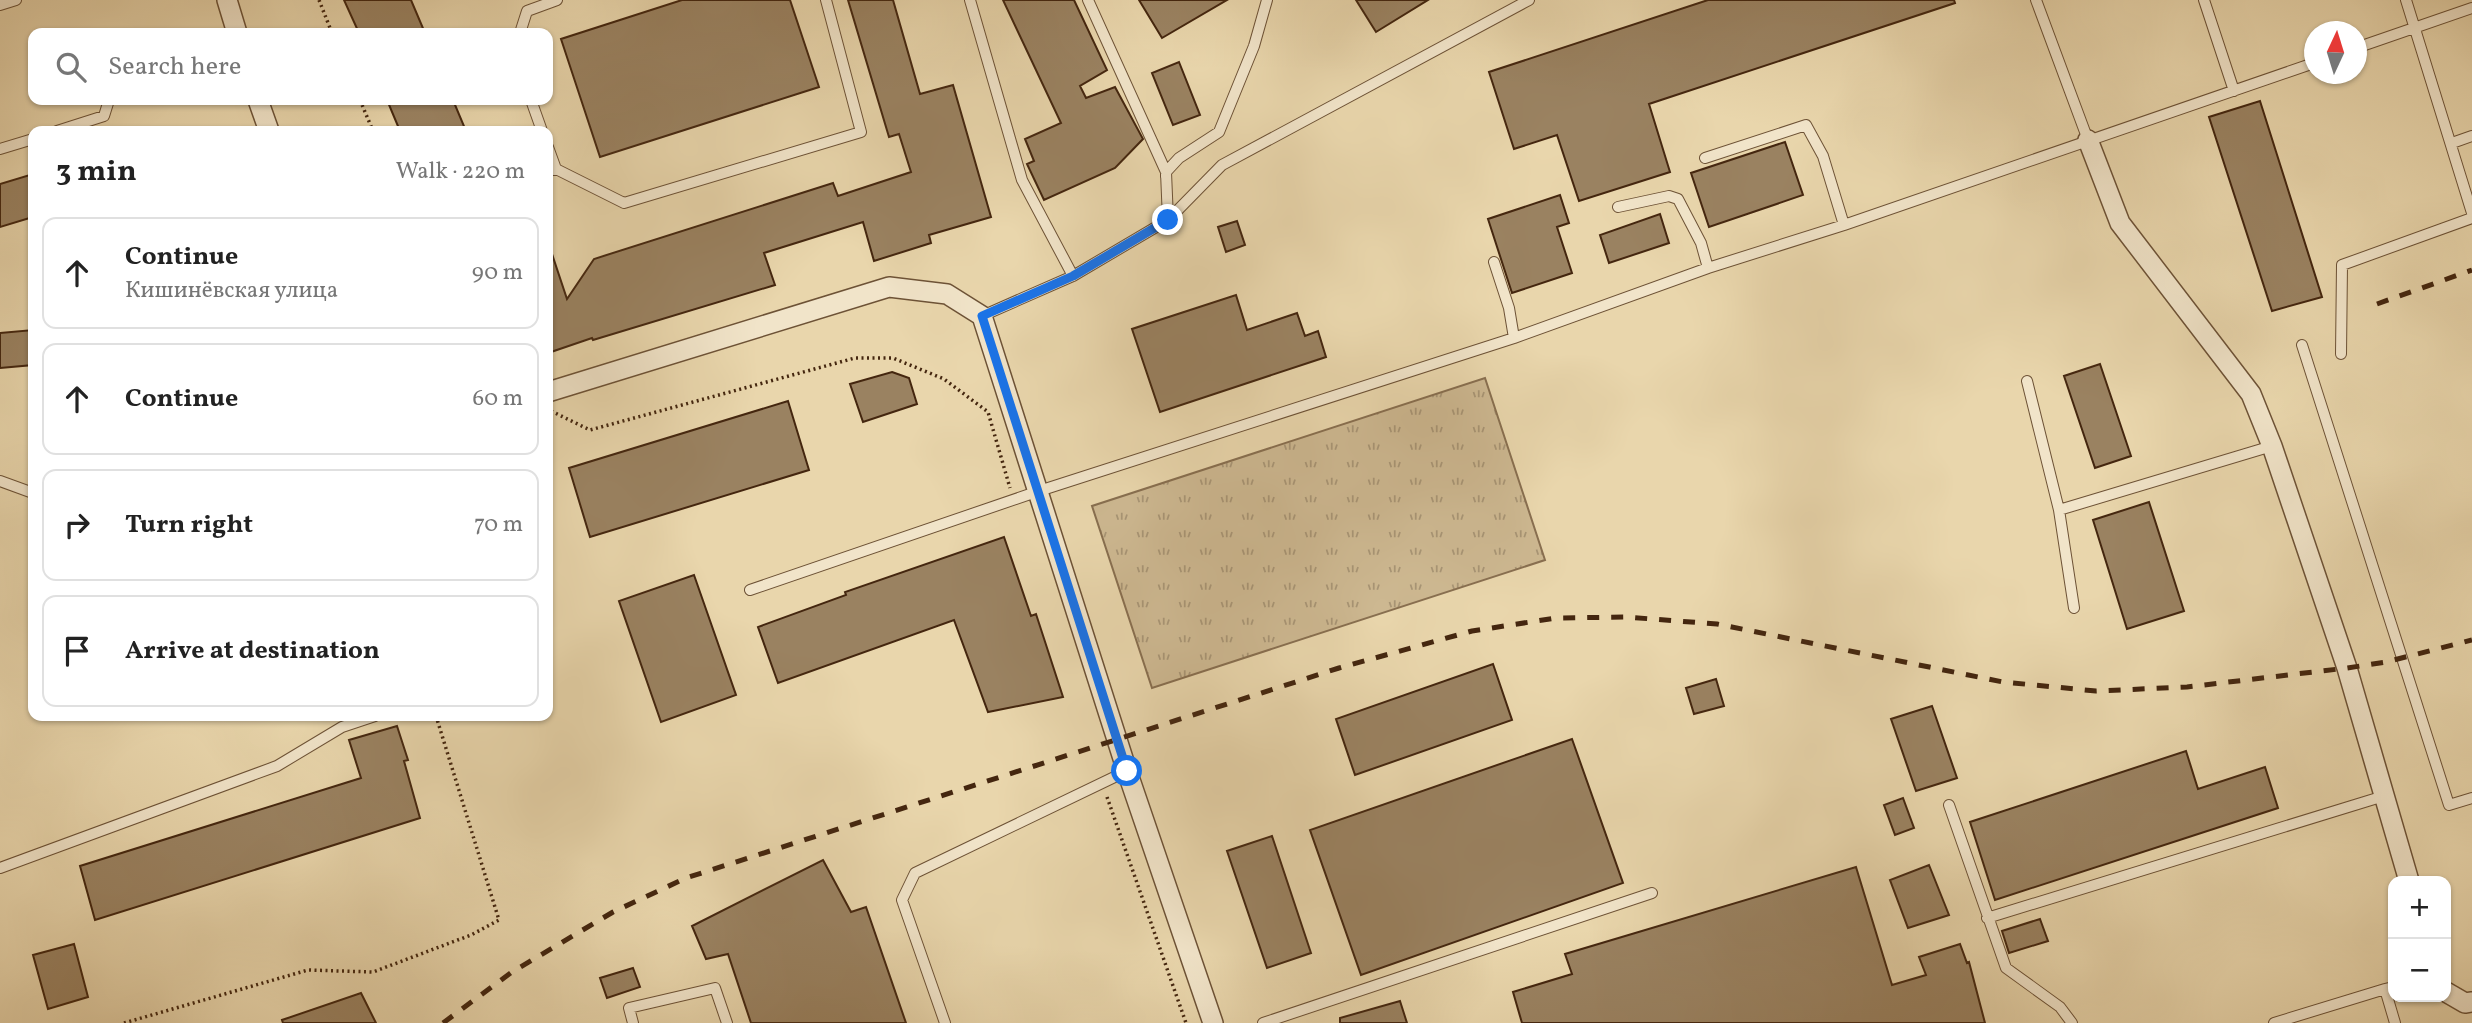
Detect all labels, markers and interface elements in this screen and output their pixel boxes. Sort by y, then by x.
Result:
north arrow [2304,21,2367,84]
search box [28,28,553,105]
icon: search [52,48,90,86]
text: Search here [108,49,241,85]
text: 3 min [56,151,137,193]
text: Walk · 220 m [396,156,525,188]
route end [1152,204,1183,235]
text: Continue [125,239,238,275]
icon: ahead [58,254,96,292]
text: 90 m [472,257,523,289]
text: Кишинёвская улица [125,275,338,307]
icon: ahead [58,380,96,418]
text: Continue [125,381,238,417]
text: 60 m [473,383,523,415]
icon: right [58,506,96,544]
text: Turn right [125,507,253,543]
text: 70 m [474,509,523,541]
icon: arrive [58,632,96,670]
text: Arrive at destination [125,633,380,669]
route start [1111,755,1142,786]
map controls [2388,876,2451,1002]
button: + [2388,876,2451,939]
button: − [2388,939,2451,1002]

